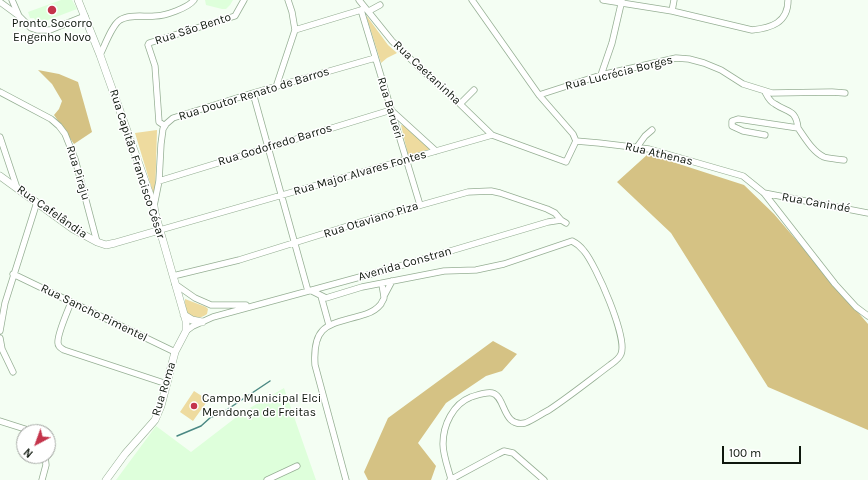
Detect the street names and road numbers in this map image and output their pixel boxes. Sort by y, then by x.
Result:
street label: Rua São Bento [153,10,233,48]
street label: Rua Caetaninha [390,38,464,108]
street label: Rua Lucrécia Borges [564,53,674,93]
street label: Rua Doutor Renato de Barros [177,64,331,124]
street label: Rua Barueri [374,75,406,141]
street label: Rua Capitão Francisco César [106,88,168,240]
street label: Rua Godofredo Barros [216,121,334,169]
street label: Rua Athenas [624,139,694,169]
street label: Rua Piraju [63,144,93,202]
street label: Rua Major Alvares Fontes [292,147,428,199]
street label: Rua Cafelândia [14,182,90,242]
street label: Rua Canindé [781,190,851,216]
street label: Rua Otaviano Piza [322,199,420,241]
street label: Avenida Constran [357,244,453,284]
street label: Rua Sancho Pimentel [38,281,150,345]
street label: Rua Roma [149,360,179,418]

